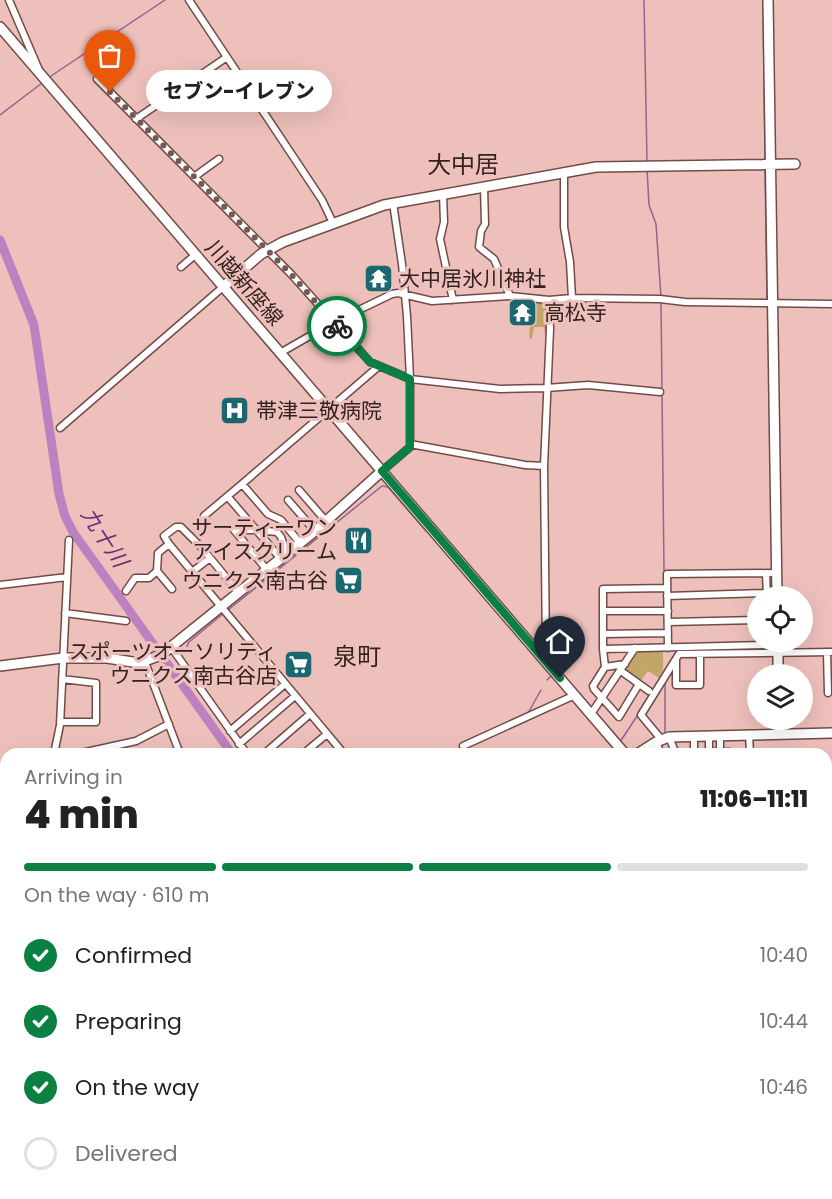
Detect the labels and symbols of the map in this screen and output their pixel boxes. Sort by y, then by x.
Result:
pin [84,30,135,92]
callout: セブン-イレブン [146,71,332,113]
district label: 大中居 [427,148,499,181]
street label: 川越新座線 [199,234,290,332]
temple icon: 大中居氷川神社 [362,263,394,295]
place label: 大中居氷川神社 [399,264,546,293]
courier [307,296,367,356]
temple icon: 高松寺 [507,297,539,329]
place label: 高松寺 [544,298,607,327]
hospital icon: 帯津三敬病院 [219,395,251,427]
place label: 帯津三敬病院 [256,396,382,425]
water label: 九十川 [74,501,137,575]
place label: サーティーワン アイスクリーム [191,513,337,566]
restaurant icon: サーティーワン アイスクリーム [342,524,374,556]
supermarket icon: ウニクス南古谷 [333,565,365,597]
place label: ウニクス南古谷 [182,566,328,595]
pin [534,616,585,678]
place label: スポーツオーソリティ ウニクス南古谷店 [69,637,277,690]
district label: 泉町 [333,640,381,673]
supermarket icon: スポーツオーソリティ ウニクス南古谷店 [282,648,314,680]

